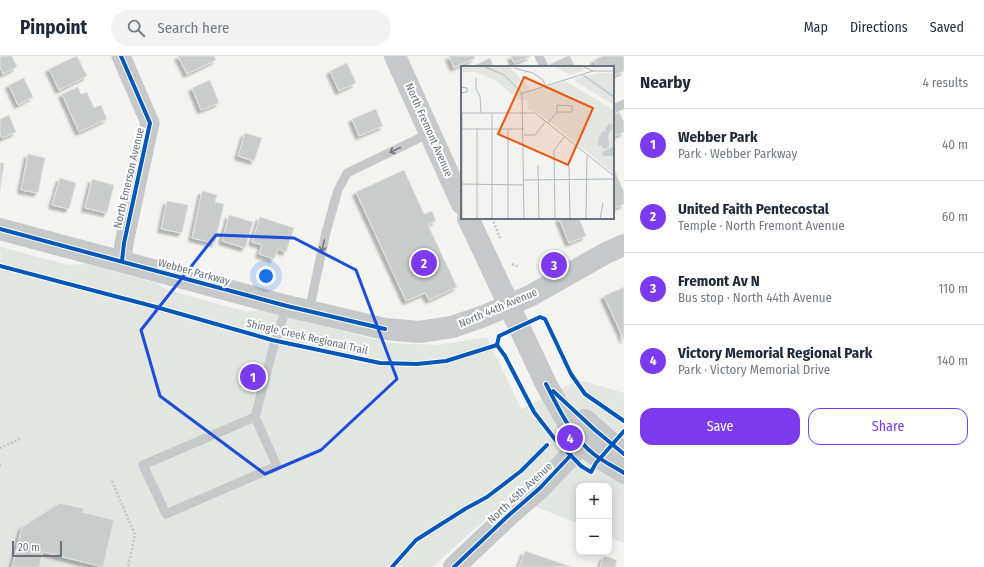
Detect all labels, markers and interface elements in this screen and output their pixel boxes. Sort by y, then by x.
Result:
search box [111,10,391,46]
text: Pinpoint [20,16,87,39]
icon: search [125,17,147,39]
text: Search here [157,19,230,37]
text: Map [804,19,828,36]
text: Directions [850,19,908,36]
text: Saved [930,19,964,36]
inset map [461,66,614,219]
text: Nearby [640,72,691,93]
text: 4 results [922,75,968,90]
street label: North Fremont Avenue [403,81,455,179]
street label: North Emerson Avenue [111,126,147,230]
text: Webber Park [678,128,758,146]
text: 1 [650,137,656,152]
text: 40 m [942,137,968,152]
text: Park · Webber Parkway [678,146,797,161]
one-way arrow [389,147,401,154]
text: United Faith Pentecostal [678,200,829,218]
text: 2 [650,209,656,224]
text: 60 m [942,209,968,224]
text: Temple · North Fremont Avenue [678,218,845,233]
one-way arrow [318,239,326,252]
pin: 2 [411,248,437,278]
pin: 3 [541,250,567,280]
street label: Webber Parkway [157,256,231,288]
your location [256,266,276,286]
text: Fremont Av N [678,272,760,290]
text: 3 [650,281,656,296]
text: 110 m [938,281,968,296]
street label: North 44th Avenue [457,286,539,330]
text: Bus stop · North 44th Avenue [678,290,832,305]
street label: Shingle Creek Regional Trail [245,317,369,357]
text: Victory Memorial Regional Park [678,344,872,362]
text: 4 [650,353,656,368]
text: 140 m [937,353,968,368]
pin: 1 [240,362,266,392]
text: Park · Victory Memorial Drive [678,362,830,377]
button: Save [640,408,800,445]
button: Share [808,408,968,445]
pin: 4 [557,423,583,453]
street label: North 45th Avenue [485,460,555,526]
map controls [576,483,612,555]
button: + [576,483,612,519]
button: − [576,519,612,555]
scale bar [12,539,62,558]
text: 20 m [18,541,40,554]

